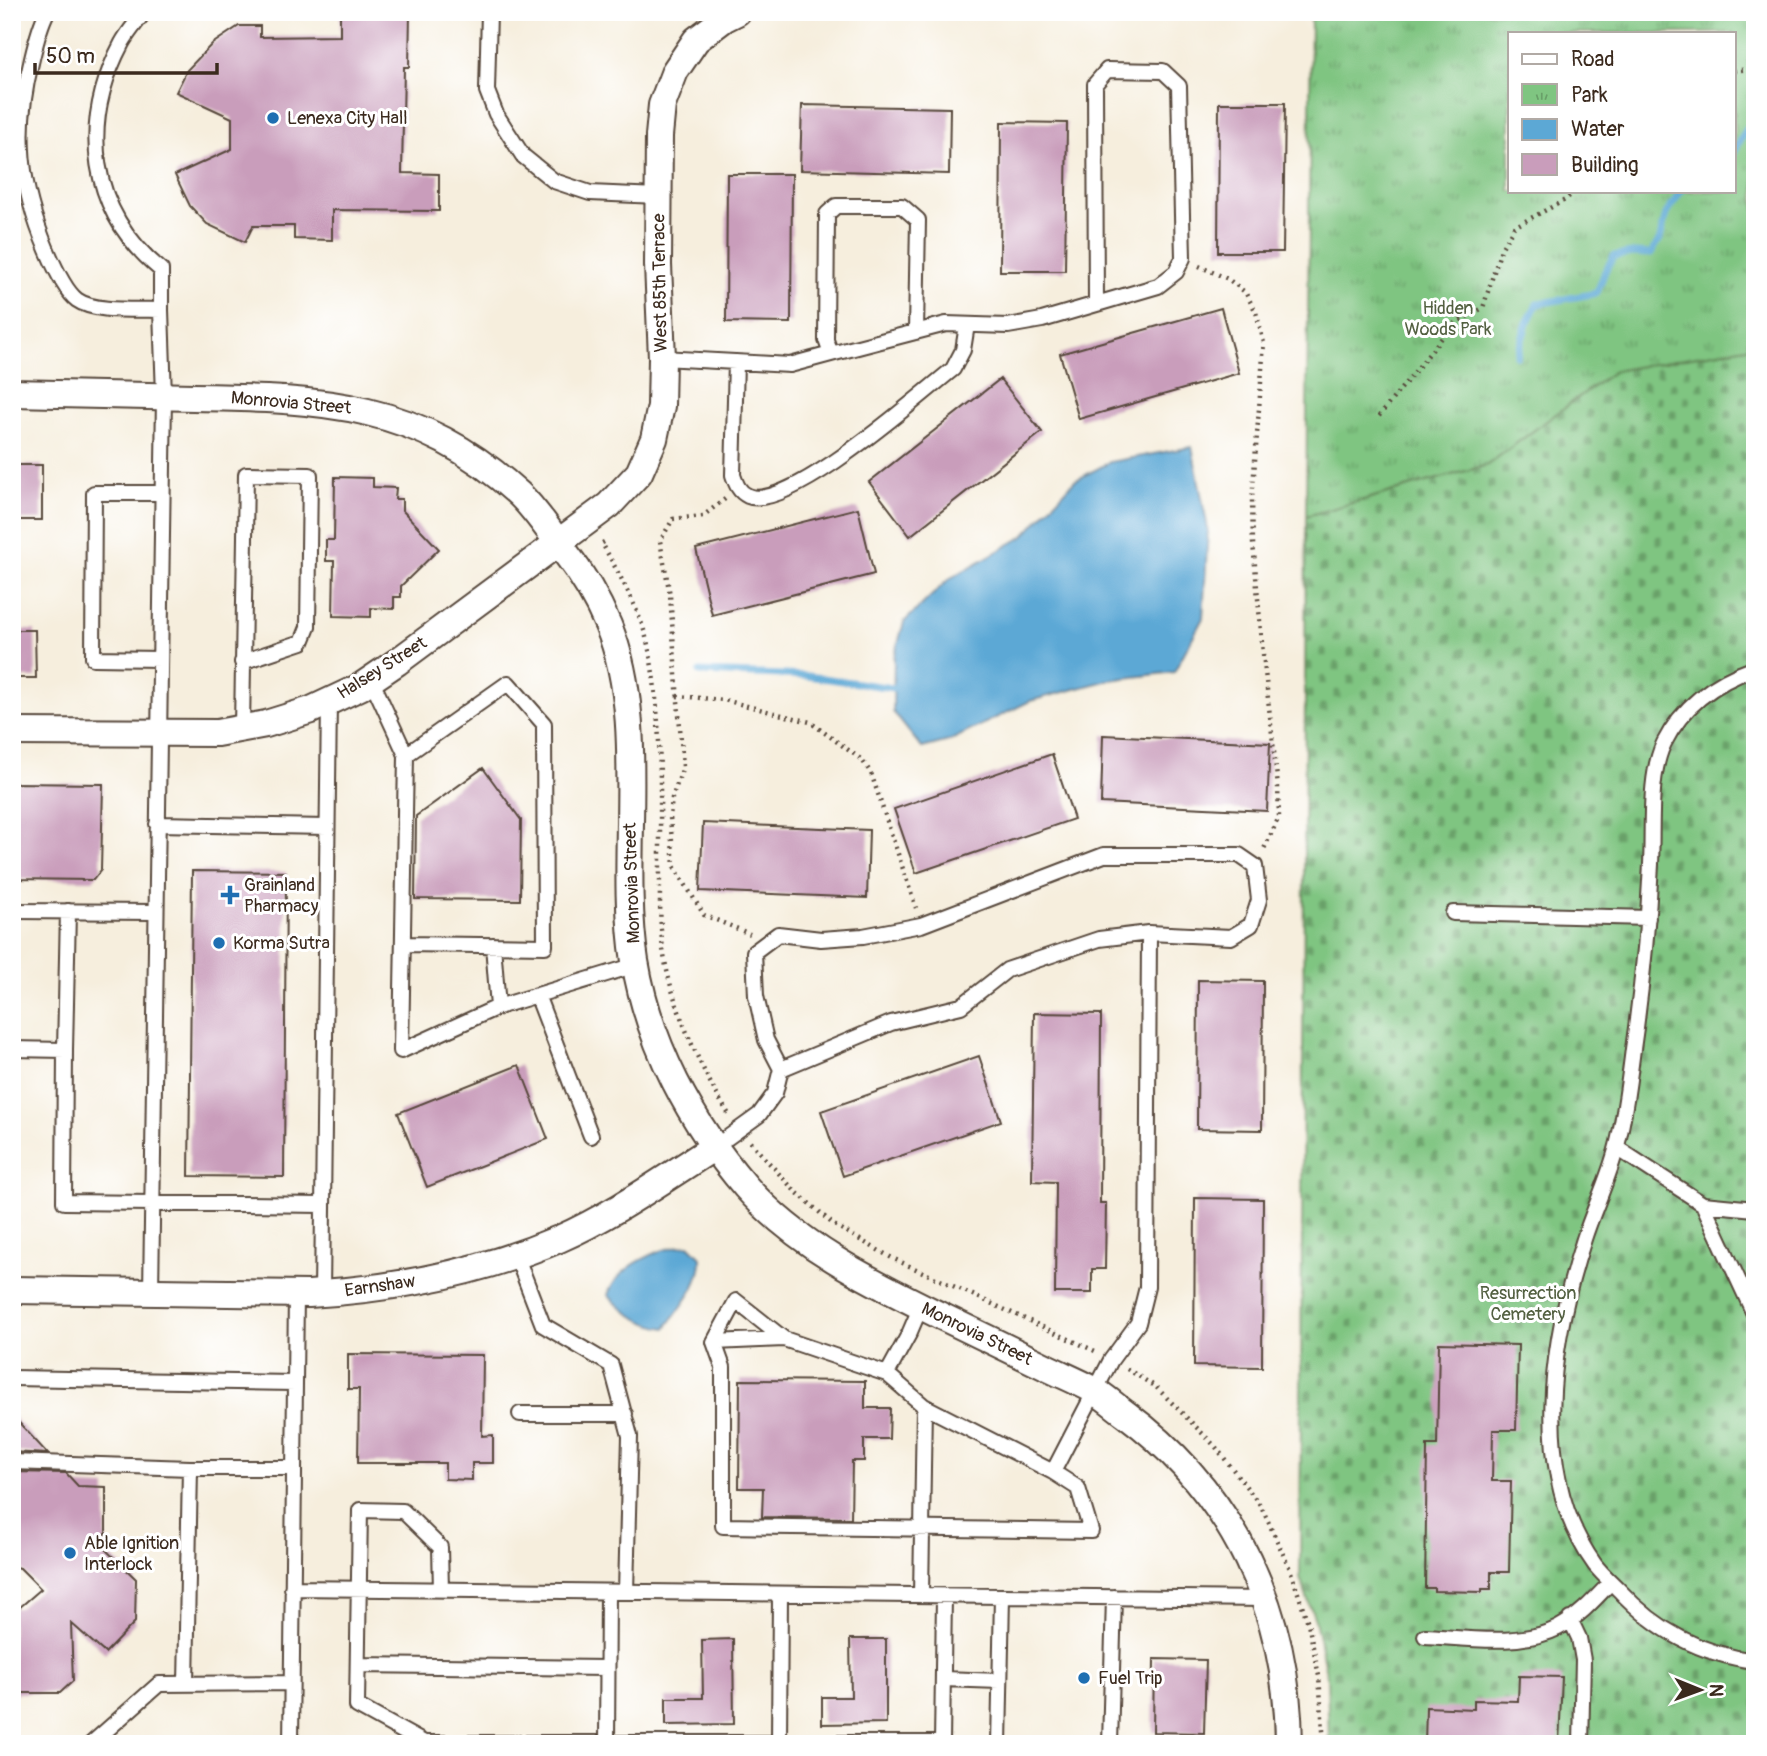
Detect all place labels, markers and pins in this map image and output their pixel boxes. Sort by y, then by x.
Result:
place label: Lenexa City Hall [287,107,408,130]
marker: Lenexa City Hall [265,110,281,126]
place label: Grainland Pharmacy [244,874,319,918]
marker: Grainland Pharmacy [222,887,238,903]
place label: Korma Sutra [233,932,330,955]
marker: Korma Sutra [211,935,227,951]
place label: Able Ignition Interlock [84,1532,179,1576]
marker: Able Ignition Interlock [62,1545,78,1561]
place label: Fuel Trip [1098,1667,1163,1690]
marker: Fuel Trip [1076,1670,1092,1686]

